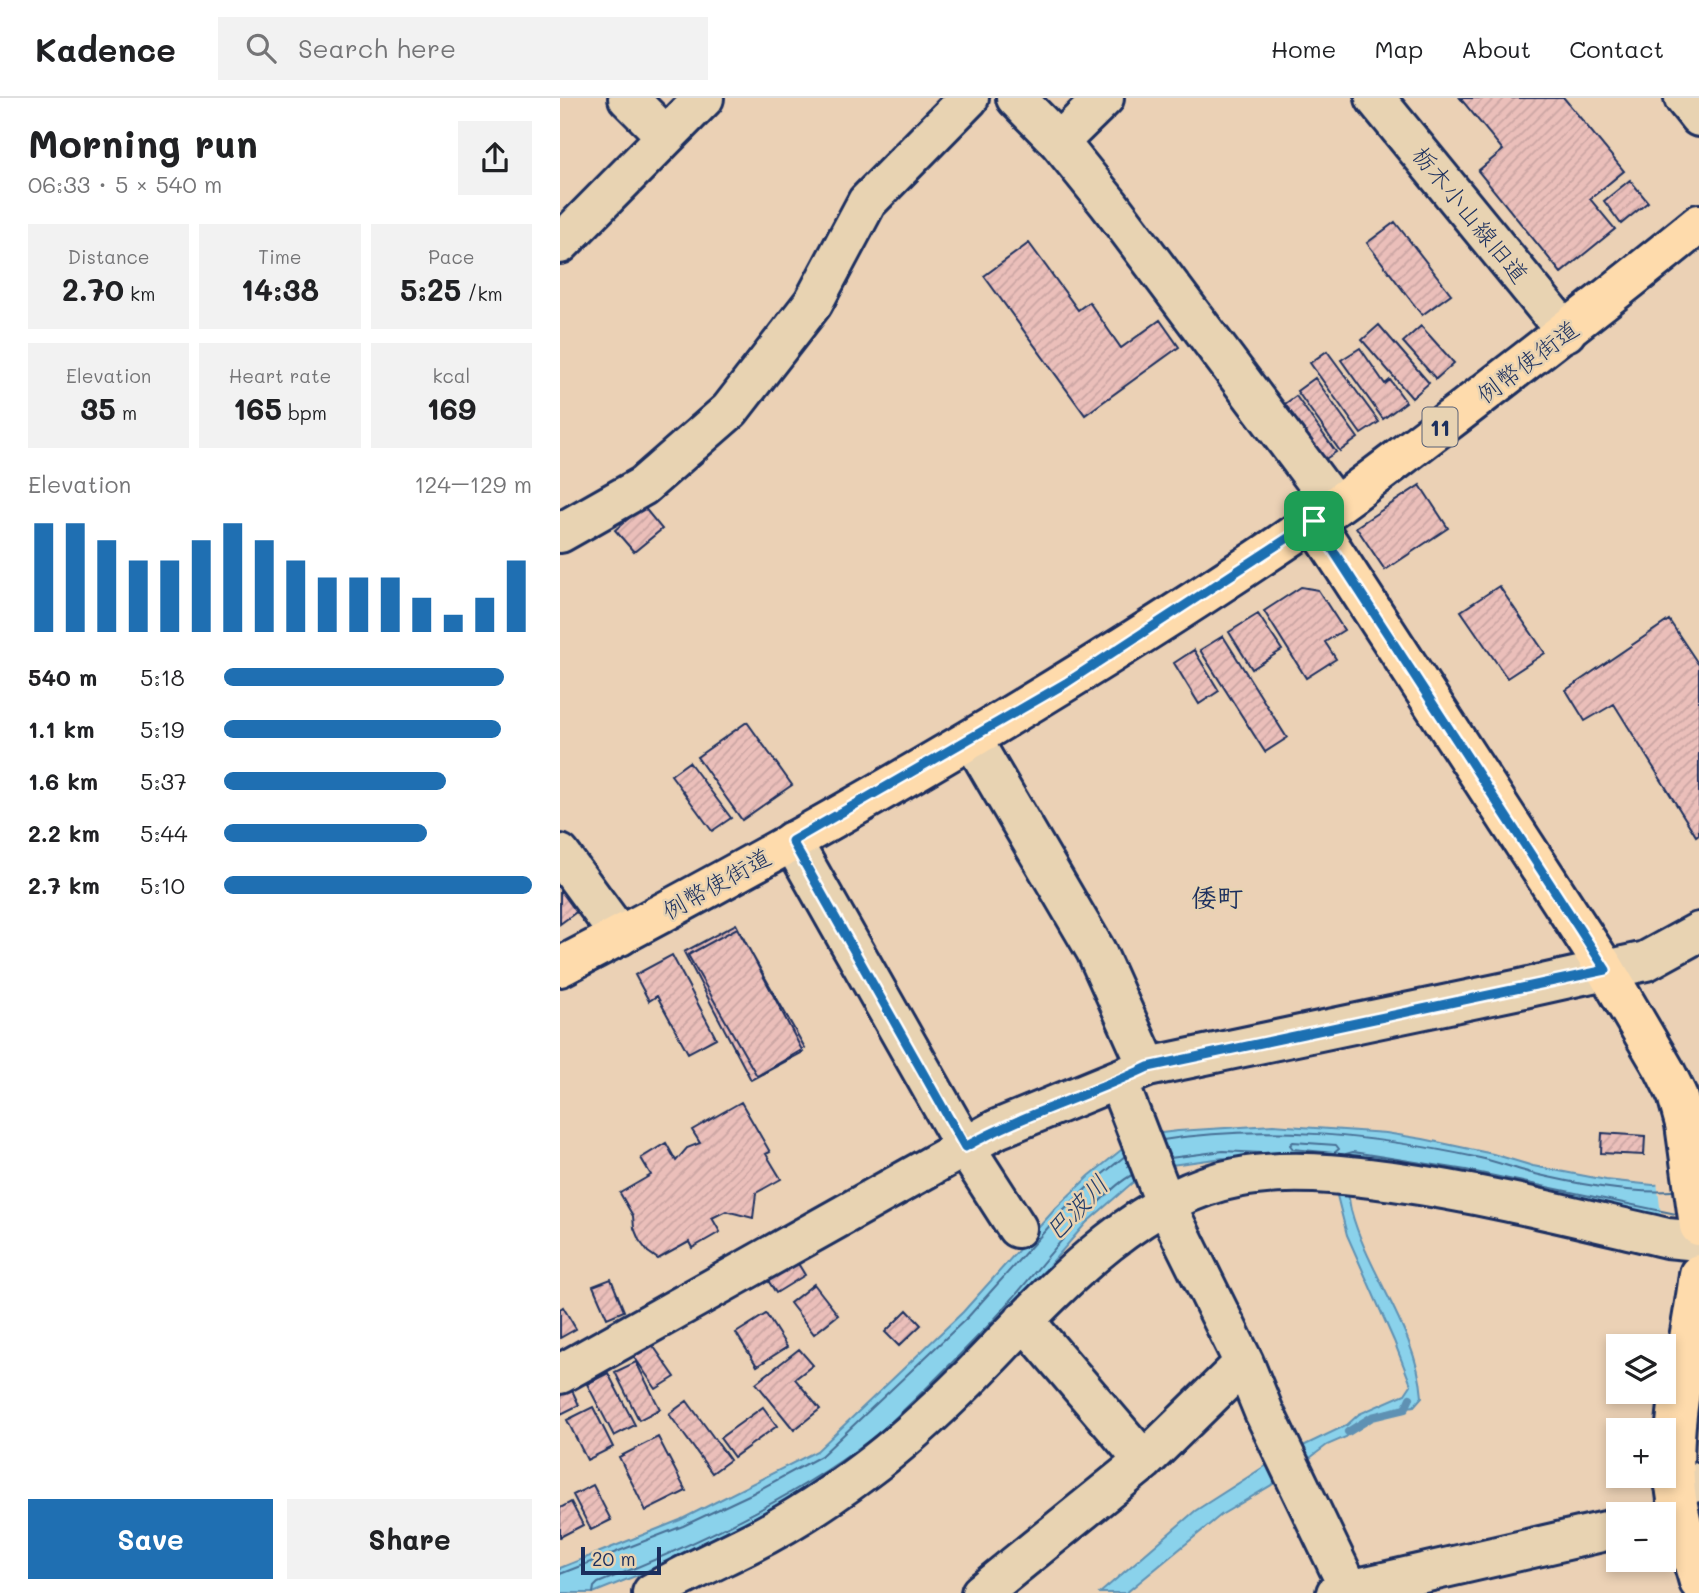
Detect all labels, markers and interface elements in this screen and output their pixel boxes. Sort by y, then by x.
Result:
search box [218,17,708,80]
text: Kadence [35,27,176,70]
icon: search [242,29,280,67]
text: Search here [298,31,456,65]
text: Home [1271,33,1336,64]
text: Map [1374,33,1423,64]
text: About [1461,33,1531,64]
text: Contact [1569,33,1664,64]
text: Morning run [28,118,258,168]
button: share [458,121,532,195]
street label: 栃木小山線旧道 [1406,139,1536,289]
text: 06:33 · 5 × 540 m [28,169,222,199]
text: Distance [68,244,150,269]
text: Time [258,244,302,269]
text: Pace [428,244,475,269]
text: 2.70 [62,269,124,309]
text: 14:38 [241,269,319,309]
text: 5:25 [400,269,461,309]
text: km [124,281,155,306]
text: /km [461,281,503,306]
street label: 例幣使街道 [1470,313,1584,409]
text: Elevation [66,363,151,388]
text: Heart rate [229,363,331,388]
text: kcal [432,363,470,388]
text: 35 [80,388,116,428]
text: 165 [233,388,282,428]
text: 169 [427,388,476,428]
text: m [116,400,137,425]
text: bpm [282,400,327,425]
road number: 11 [1422,408,1458,446]
text: Elevation [28,469,131,499]
text: 124–129 m [414,469,532,499]
pin [1284,491,1344,551]
icon: arrive [1295,502,1333,540]
text: 540 m [28,662,97,692]
text: 5:18 [140,662,185,692]
text: 1.1 km [28,714,94,744]
text: 5:19 [140,714,184,744]
text: 1.6 km [28,766,98,796]
text: 5:37 [140,766,187,796]
text: 2.2 km [28,818,100,848]
text: 5:44 [140,818,188,848]
street label: 例幣使街道 [656,840,776,926]
text: 2.7 km [28,870,100,900]
text: 5:10 [140,870,185,900]
district label: 倭町 [1191,880,1243,914]
water label: 巴波川 [1037,1167,1115,1247]
map controls [1606,1334,1676,1572]
button: layers [1606,1334,1676,1404]
button: + [1606,1418,1676,1488]
button: Save [28,1499,273,1579]
button: Share [287,1499,532,1579]
button: − [1606,1502,1676,1572]
scale bar [581,1544,662,1576]
text: 20 m [592,1546,636,1571]

